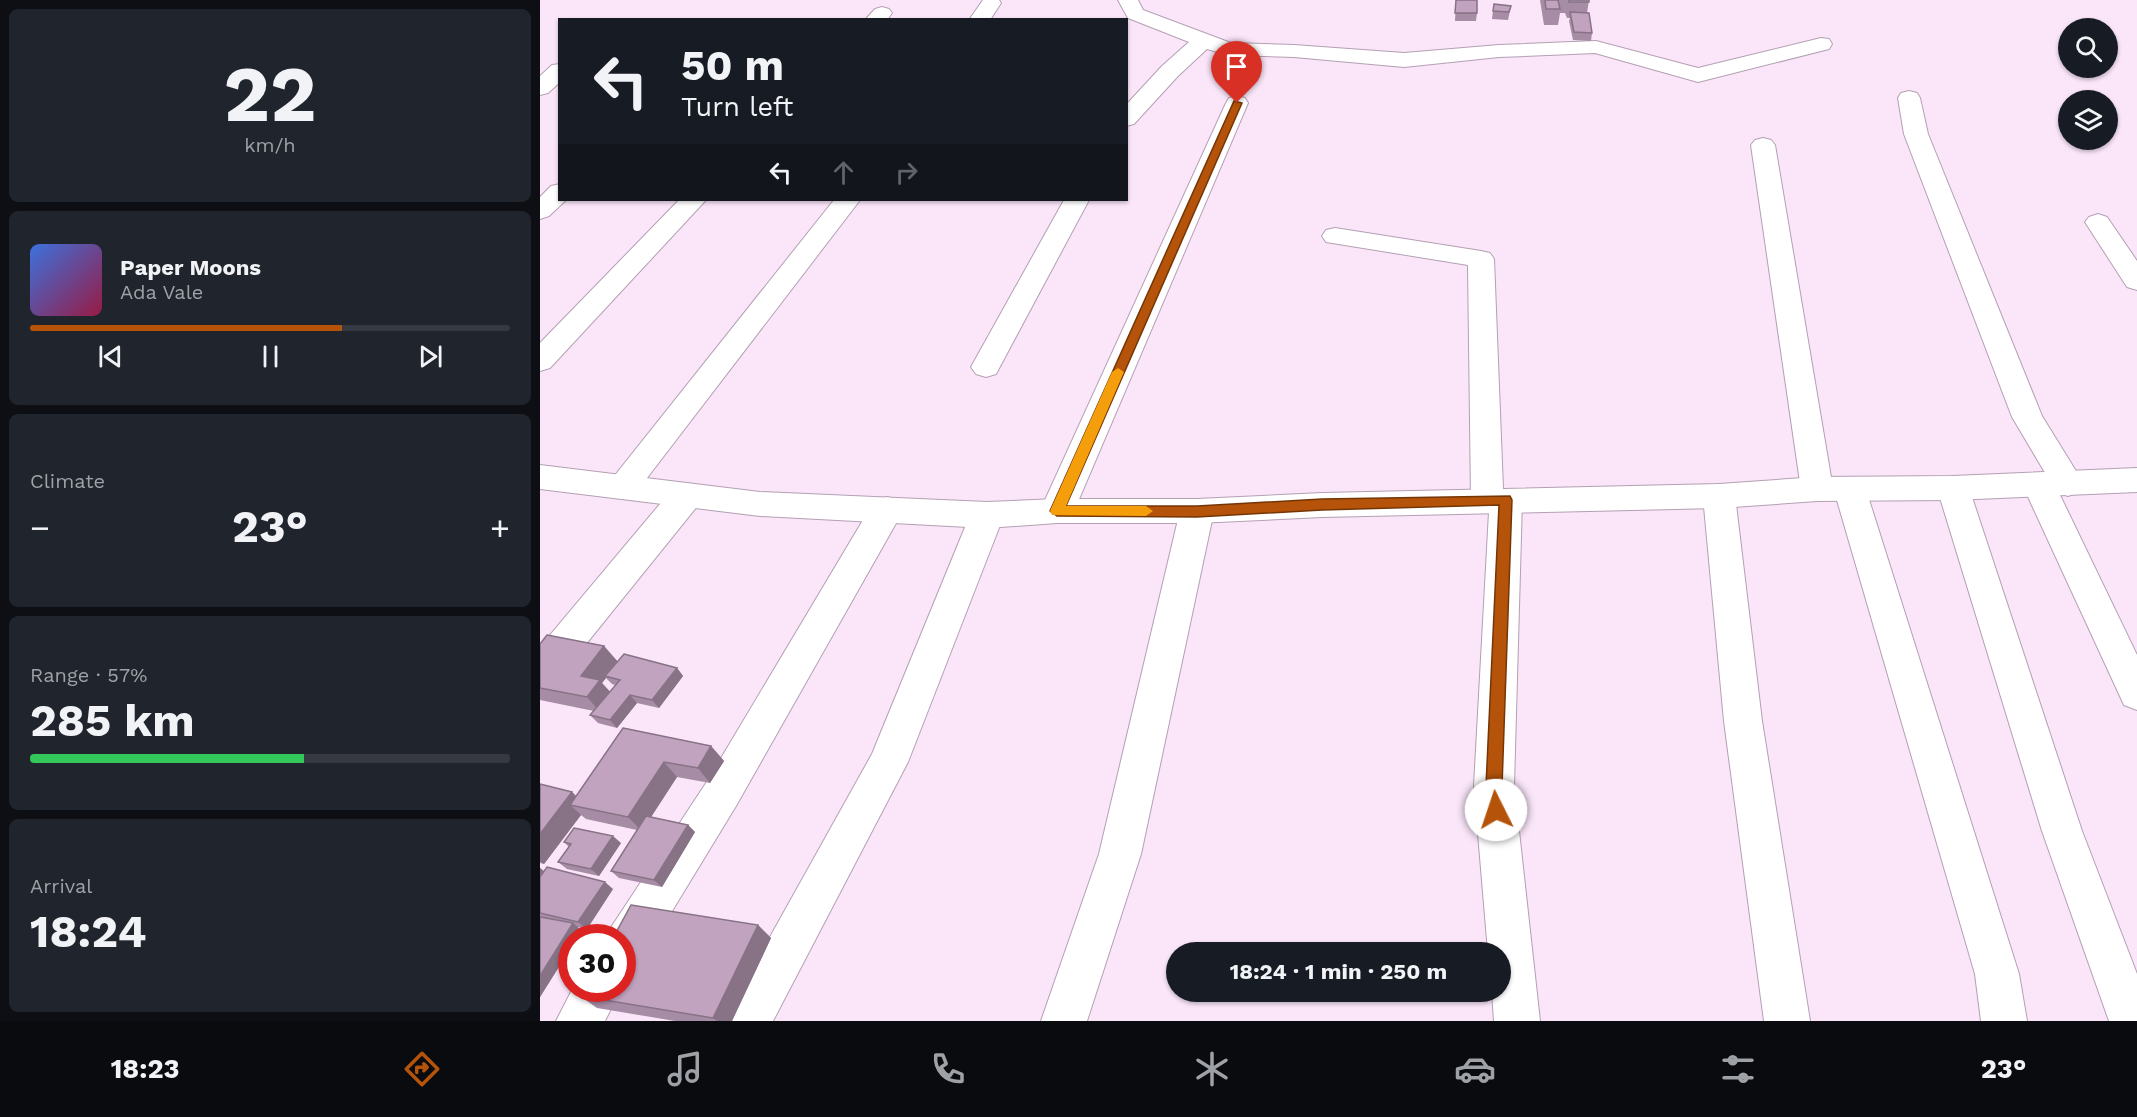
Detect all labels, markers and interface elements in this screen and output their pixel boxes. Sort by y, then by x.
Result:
map controls [2058,18,2118,150]
button: search [2058,18,2118,78]
text: 50 m [681,41,784,90]
pin [1211,41,1262,103]
icon: left [582,42,660,120]
text: 22 [224,48,316,140]
icon: arrive [1220,50,1253,83]
button: layers [2058,90,2118,150]
text: Turn left [681,91,793,123]
text: km/h [244,133,296,157]
icon: left [764,156,797,189]
icon: ahead [827,156,860,189]
icon: right [890,156,923,189]
text: Paper Moons [120,255,261,280]
text: Ada Vale [120,280,203,304]
icon: previous [94,340,127,373]
icon: pause [254,340,287,373]
icon: next [414,340,447,373]
text: Climate [30,469,105,493]
text: 23° [232,500,308,553]
text: − [30,508,50,547]
text: + [490,508,510,547]
text: Range · 57% [30,663,147,687]
text: 285 km [30,694,194,747]
position arrow [1464,778,1528,842]
text: Arrival [30,874,92,898]
text: 18:24 [30,905,147,958]
speed limit sign: 30 [558,924,636,1002]
text: 18:24 · 1 min · 250 m [1230,959,1447,984]
icon: directions [401,1048,443,1090]
icon: music [664,1048,706,1090]
icon: phone [927,1048,969,1090]
icon: climate [1191,1048,1233,1090]
icon: car [1454,1048,1496,1090]
icon: filters [1717,1048,1759,1090]
text: 18:23 [111,1053,179,1085]
text: 23° [1981,1053,2026,1085]

